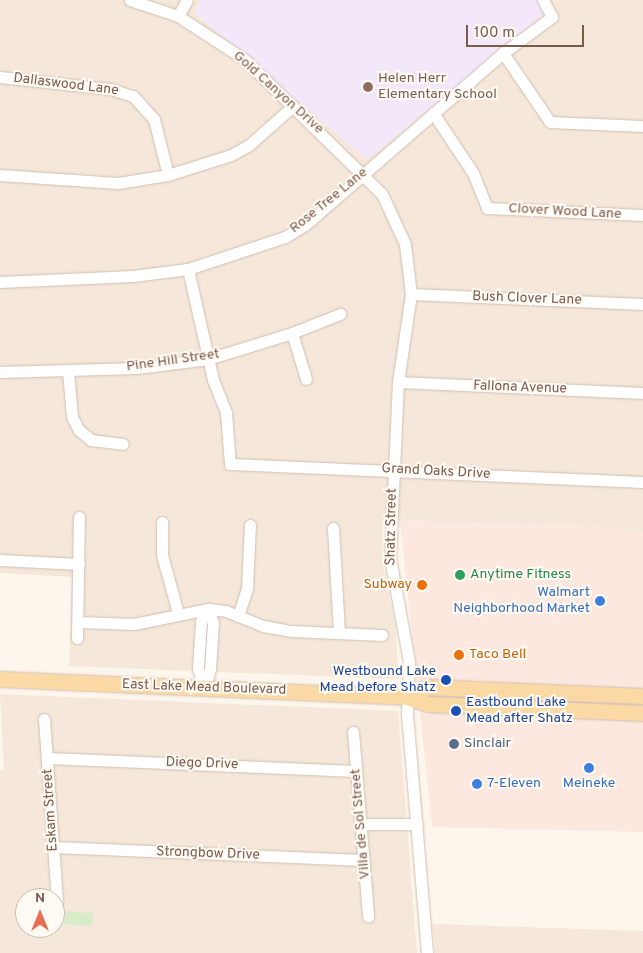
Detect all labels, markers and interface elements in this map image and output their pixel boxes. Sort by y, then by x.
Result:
scale bar [468,15,586,47]
text: 100 m [474,24,515,43]
street label: Gold Canyon Drive [229,48,327,138]
street label: Dallaswood Lane [12,70,120,100]
place label: Helen Herr Elementary School [378,71,497,104]
marker: Helen Herr Elementary School [362,81,374,93]
street label: Rose Tree Lane [287,164,371,238]
street label: Clover Wood Lane [508,201,622,223]
street label: Bush Clover Lane [472,289,582,309]
street label: Pine Hill Street [125,346,221,376]
street label: Fallona Avenue [472,378,568,398]
street label: Grand Oaks Drive [381,461,491,483]
street label: Shatz Street [383,488,401,566]
place label: Anytime Fitness [470,567,571,583]
marker: Anytime Fitness [454,569,466,581]
place label: Subway [363,577,412,593]
marker: Subway [416,579,428,591]
place label: Walmart Neighborhood Market [453,585,590,618]
marker: Walmart Neighborhood Market [594,595,606,607]
place label: Taco Bell [469,647,526,663]
marker: Taco Bell [453,649,465,661]
place label: Westbound Lake Mead before Shatz [319,664,436,696]
marker: Westbound Lake Mead before Shatz [440,674,452,686]
street label: East Lake Mead Boulevard [122,677,286,699]
place label: Eastbound Lake Mead after Shatz [466,695,573,728]
marker: Eastbound Lake Mead after Shatz [450,705,462,717]
place label: Sinclair [464,736,511,752]
marker: Sinclair [448,738,460,750]
street label: Diego Drive [165,754,239,774]
marker: Meineke [583,762,595,774]
street label: Eskam Street [40,768,62,852]
street label: Villa de Sol Street [348,768,374,880]
place label: 7-Eleven [487,776,541,792]
place label: Meineke [563,776,615,792]
marker: 7-Eleven [471,778,483,790]
street label: Strongbow Drive [156,844,260,864]
north arrow [15,888,65,938]
text: N [35,890,45,907]

